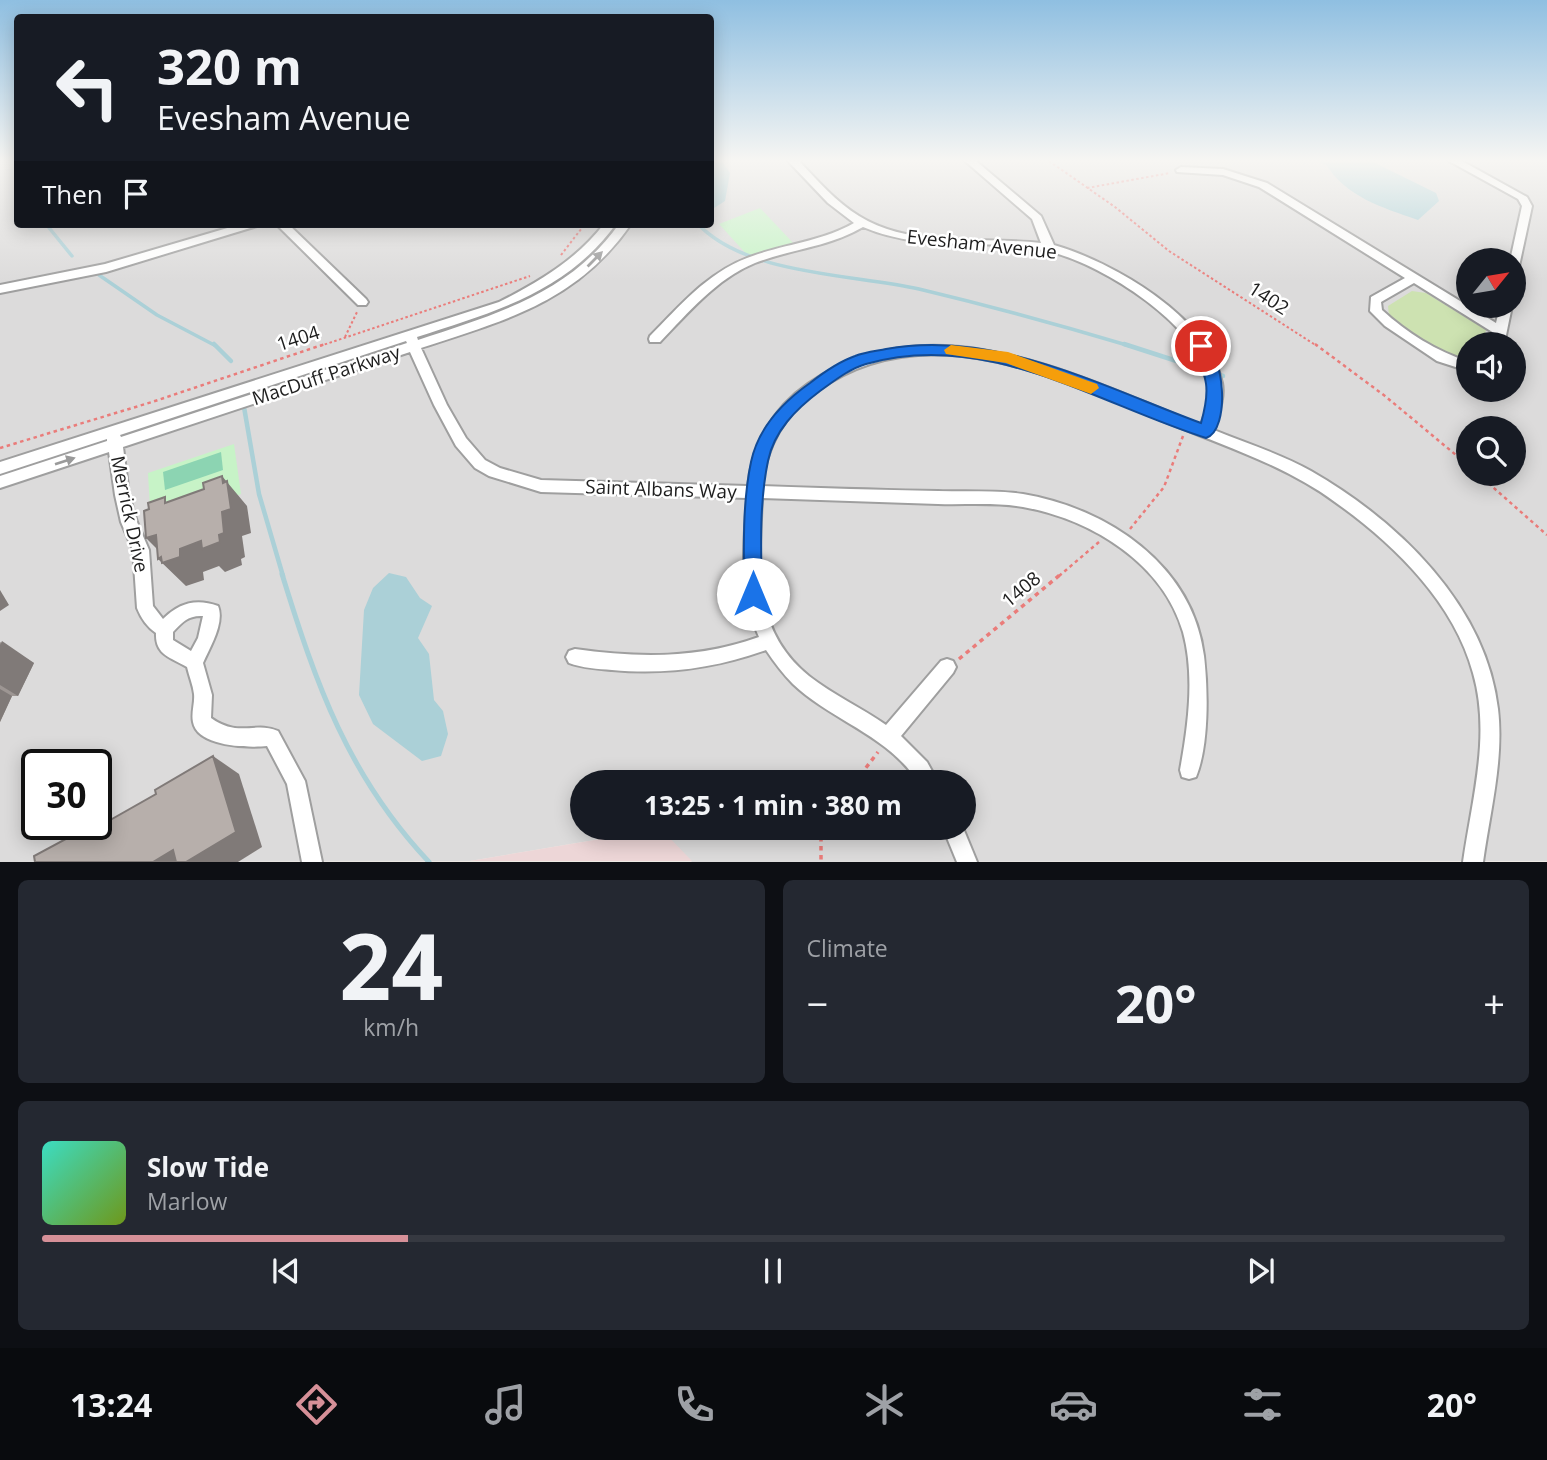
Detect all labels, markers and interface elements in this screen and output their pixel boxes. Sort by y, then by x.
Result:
text: 320 m [157,33,302,99]
icon: left [42,42,133,133]
text: Evesham Avenue [157,96,411,139]
icon: arrive [117,175,155,213]
text: Then [42,176,103,212]
street label: Evesham Avenue [906,223,1058,265]
north arrow [1456,248,1526,318]
map controls [1456,248,1526,486]
one-way arrow [587,251,604,268]
street label: 1402 [1244,275,1294,321]
pin [1171,316,1231,376]
street label: 1404 [273,319,323,357]
icon: arrive [1182,327,1220,365]
button: sound [1456,332,1526,402]
street label: MacDuff Parkway [249,339,404,411]
button: search [1456,416,1526,486]
street label: Merrick Drive [105,453,155,575]
one-way arrow [55,455,76,466]
street label: Saint Albans Way [585,473,738,505]
position arrow [716,557,790,631]
street label: 1408 [996,565,1046,613]
speed limit sign: 30 [21,749,112,840]
text: 13:25 · 1 min · 380 m [644,787,902,823]
text: 24 [339,903,443,1027]
text: Climate [807,932,888,964]
text: 20° [1115,967,1197,1038]
text: − [807,977,828,1029]
text: + [1483,977,1505,1029]
text: km/h [363,1011,419,1043]
text: Slow Tide [147,1149,269,1185]
text: Marlow [147,1185,227,1217]
icon: previous [267,1252,305,1290]
icon: pause [754,1252,792,1290]
icon: next [1242,1252,1280,1290]
icon: directions [292,1380,341,1429]
icon: music [481,1380,530,1429]
icon: phone [670,1380,719,1429]
icon: climate [860,1380,909,1429]
icon: car [1049,1380,1098,1429]
icon: filters [1238,1380,1287,1429]
text: 13:24 [70,1383,152,1426]
text: 20° [1427,1383,1477,1426]

